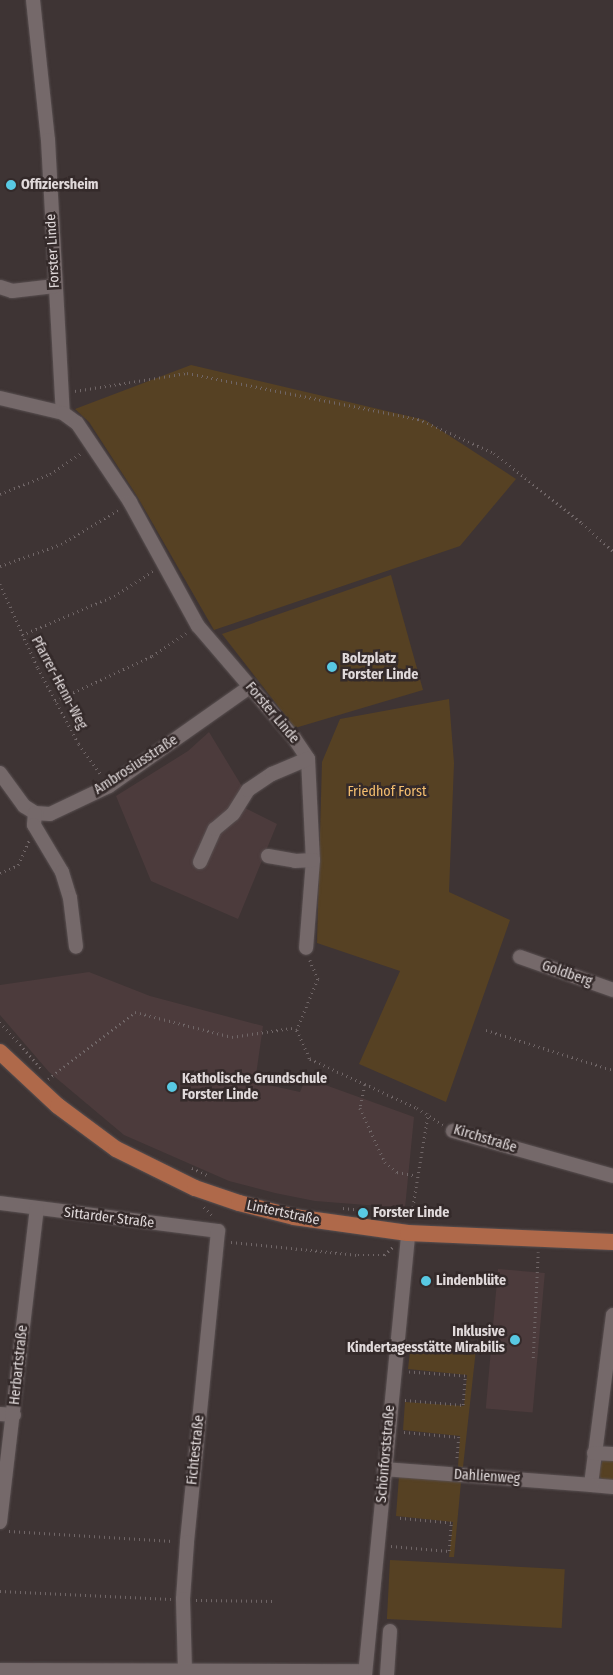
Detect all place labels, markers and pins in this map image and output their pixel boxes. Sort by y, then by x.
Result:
place label: Offiziersheim [21,177,99,193]
marker: Offiziersheim [5,179,17,191]
place label: Bolzplatz Forster Linde [342,651,418,684]
marker: Bolzplatz Forster Linde [326,661,338,673]
place label: Katholische Grundschule Forster Linde [182,1071,327,1104]
marker: Katholische Grundschule Forster Linde [166,1081,178,1093]
place label: Forster Linde [373,1205,449,1221]
marker: Forster Linde [357,1207,369,1219]
place label: Lindenblüte [436,1273,506,1289]
marker: Lindenblüte [420,1275,432,1287]
place label: Inklusive Kindertagesstätte Mirabilis [347,1324,505,1356]
marker: Inklusive Kindertagesstätte Mirabilis [509,1334,521,1346]

